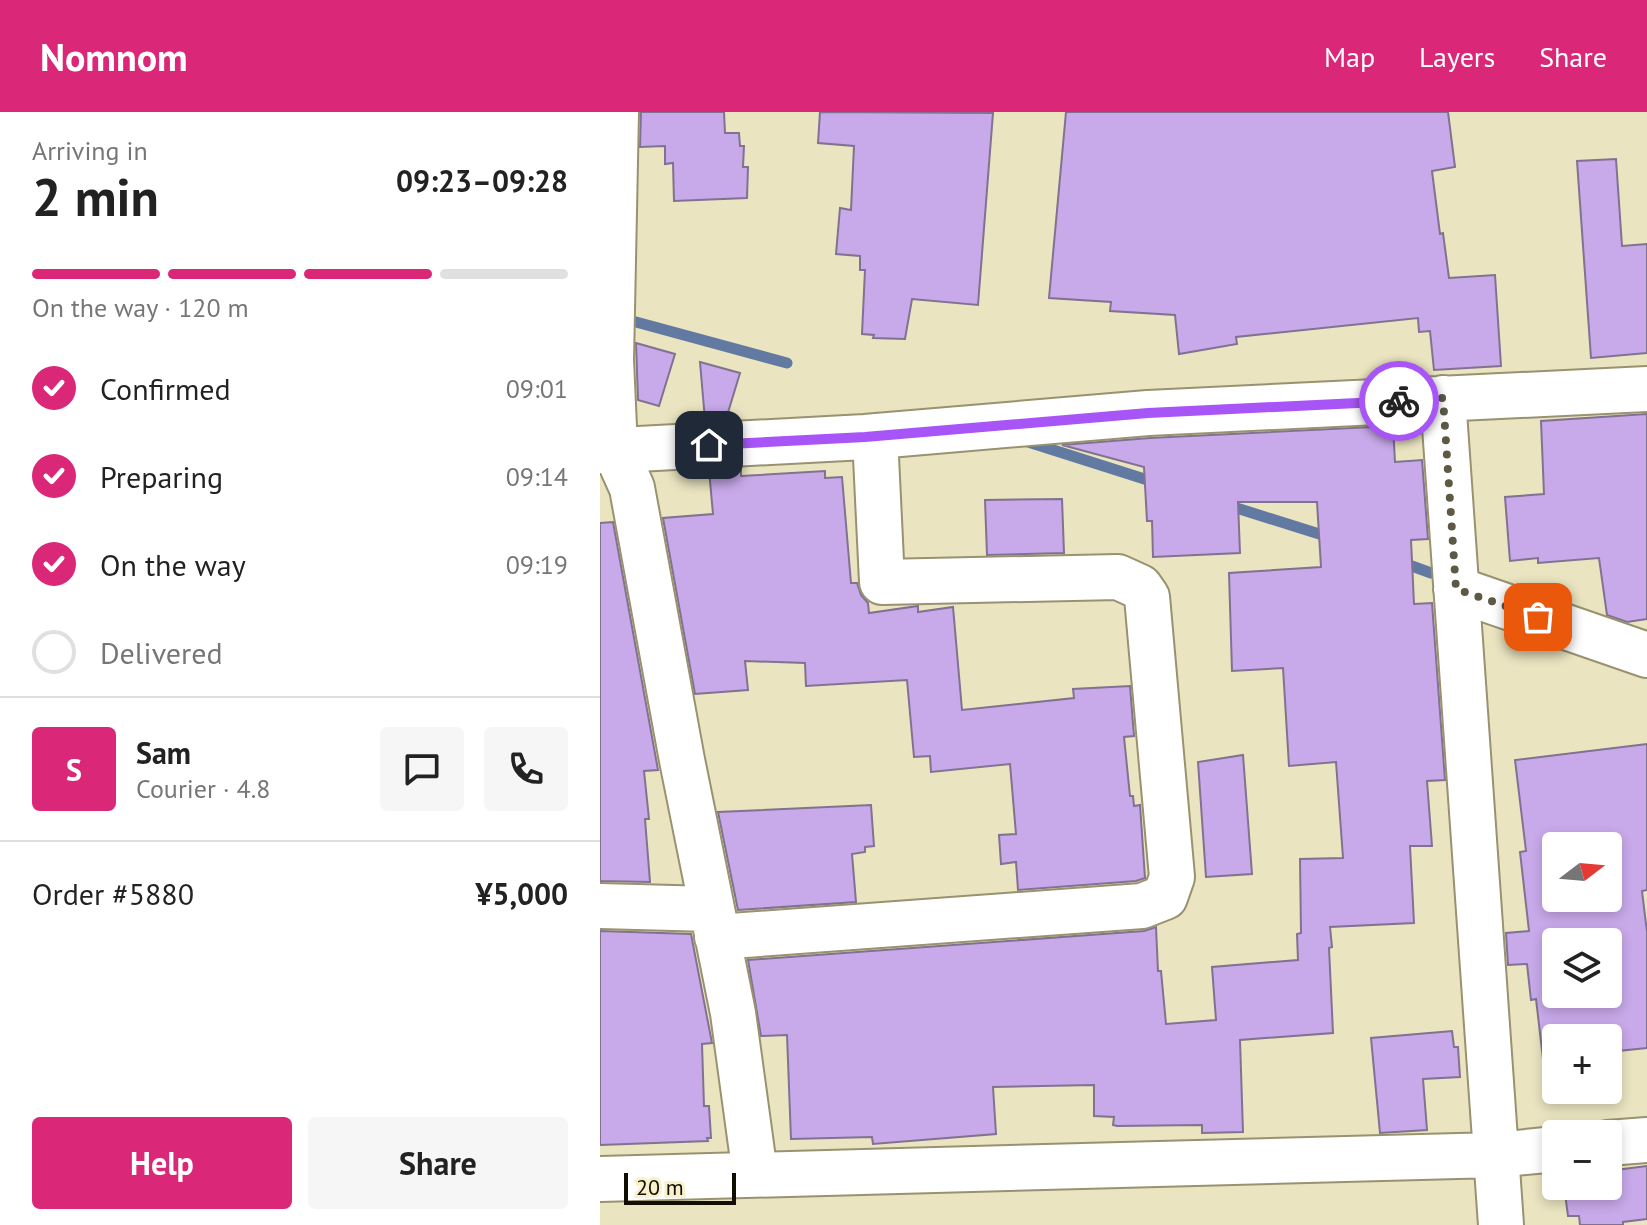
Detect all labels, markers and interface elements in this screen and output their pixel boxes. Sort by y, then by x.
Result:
text: Nomnom [40,32,188,81]
text: Map [1324,38,1375,75]
text: Layers [1419,38,1495,75]
text: Share [1539,38,1607,75]
text: Arriving in [32,134,148,167]
text: 09:23–09:28 [396,161,568,200]
text: 2 min [32,163,159,230]
text: On the way · 120 m [32,291,249,324]
courier [1359,361,1439,441]
icon: check [32,366,76,410]
text: Confirmed [100,369,231,408]
text: 09:01 [506,372,568,405]
icon: bike [1377,379,1421,423]
pin [675,411,743,479]
icon: home [687,423,731,467]
icon: check [32,454,76,498]
text: Preparing [100,457,223,496]
text: 09:14 [506,460,568,493]
icon: check [32,542,76,586]
text: On the way [100,545,246,584]
text: 09:19 [506,548,568,581]
pin [1504,583,1572,651]
icon: bag [1516,595,1560,639]
text: Delivered [100,633,223,672]
button: chat [380,727,464,811]
button: phone [484,727,568,811]
text: Sam [136,733,191,772]
text: S [66,750,82,789]
text: Courier · 4.8 [136,772,270,805]
north arrow [1542,832,1622,912]
map controls [1542,832,1622,1200]
text: Order #5880 [32,874,194,913]
text: ¥5,000 [475,874,568,913]
button: layers [1542,928,1622,1008]
button: + [1542,1024,1622,1104]
button: Help [32,1117,292,1209]
button: Share [308,1117,568,1209]
button: − [1542,1120,1622,1200]
scale bar [624,1169,736,1205]
text: 20 m [636,1173,684,1201]

